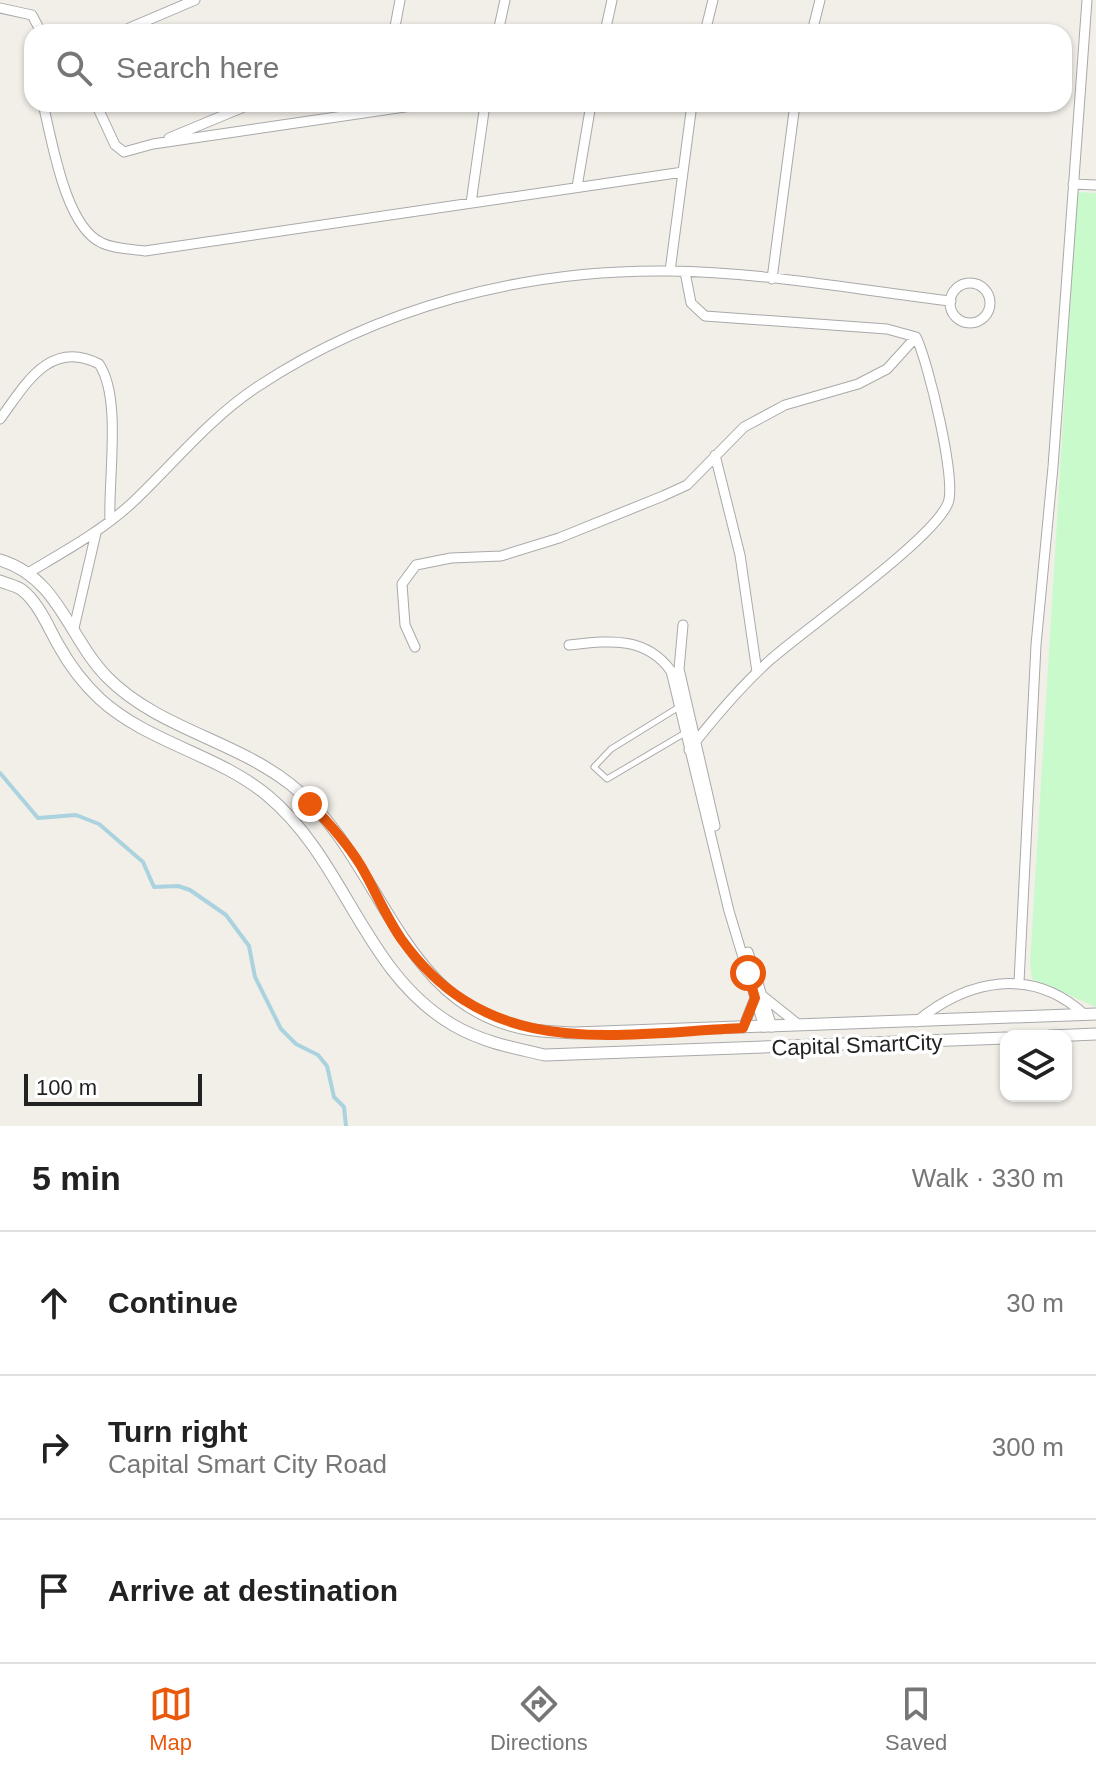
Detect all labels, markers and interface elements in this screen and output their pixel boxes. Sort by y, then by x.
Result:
search box [24,24,1072,112]
icon: search [52,46,96,90]
text: Search here [116,51,279,84]
route end [292,786,328,822]
route start [730,955,766,991]
street label: Capital SmartCity [771,1030,943,1060]
map controls [1000,1030,1072,1102]
button: layers [1000,1030,1072,1102]
scale bar [24,1070,202,1106]
text: 100 m [36,1075,97,1100]
text: 5 min [32,1159,121,1197]
text: Walk · 330 m [912,1163,1064,1193]
icon: ahead [32,1281,76,1325]
text: Continue [108,1286,238,1319]
text: 30 m [1006,1288,1064,1318]
text: Turn right [108,1415,247,1448]
icon: right [32,1425,76,1469]
text: 300 m [992,1432,1064,1462]
text: Capital Smart City Road [108,1449,387,1479]
icon: arrive [32,1569,76,1613]
text: Arrive at destination [108,1574,398,1607]
tab: Map [149,1682,193,1756]
tab: Directions [490,1682,588,1756]
tab: Saved [885,1682,947,1756]

